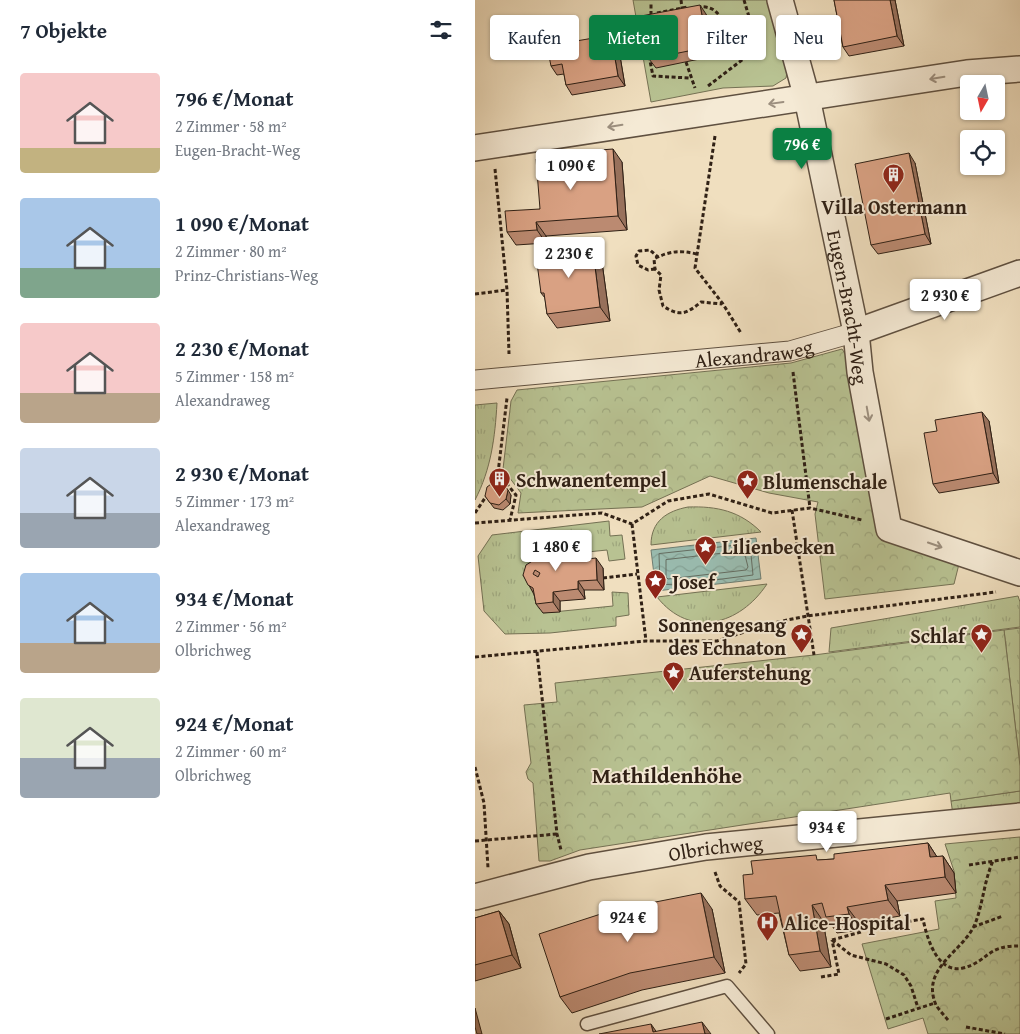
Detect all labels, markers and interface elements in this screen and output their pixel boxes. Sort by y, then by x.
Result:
text: 7 Objekte [20,15,107,46]
chip: Kaufen [490,15,579,60]
chip: Mieten [589,15,678,60]
chip: Filter [688,15,766,60]
chip: Neu [776,15,841,60]
icon: filters [427,16,455,44]
one-way arrow [929,73,945,83]
north arrow [960,75,1005,120]
map controls [960,75,1005,175]
text: 796 €/Monat [175,83,294,114]
icon: home [60,93,120,153]
one-way arrow [769,98,785,108]
text: 2 Zimmer · 58 m² [175,114,287,138]
one-way arrow [608,122,624,132]
pin: 796 € [767,128,837,170]
button: locate [960,130,1005,175]
text: 796 € [784,132,820,156]
text: Eugen-Bracht-Weg [175,138,300,162]
pin: 1 090 € [525,148,617,191]
text: 1 090 € [547,153,595,177]
building icon: Villa Ostermann [882,162,906,193]
place label: Villa Ostermann [821,192,967,221]
text: 1 090 €/Monat [175,208,309,239]
icon: home [60,218,120,278]
street label: Eugen-Bracht-Weg [820,227,877,387]
pin: 2 230 € [523,236,615,279]
text: 2 Zimmer · 80 m² [175,239,287,263]
text: 2 230 € [545,241,593,265]
text: Prinz-Christians-Weg [175,263,318,287]
pin: 2 930 € [899,278,991,321]
text: 2 930 € [921,283,969,307]
street label: Alexandraweg [693,331,816,374]
text: 2 230 €/Monat [175,333,309,364]
icon: home [60,343,120,403]
text: 5 Zimmer · 158 m² [175,364,294,388]
text: Alexandraweg [175,388,270,412]
one-way arrow [864,406,874,422]
text: 2 930 €/Monat [175,458,309,489]
place label: Schwanentempel [516,465,667,494]
building icon: Schwanentempel [488,467,512,498]
place label: Blumenschale [763,467,888,496]
icon: home [60,468,120,528]
place icon: Blumenschale [735,469,759,500]
text: 5 Zimmer · 173 m² [175,489,294,513]
text: Alexandraweg [175,513,270,537]
pin: 1 480 € [510,530,602,572]
place label: Lilienbecken [722,532,835,561]
text: 1 480 € [532,534,580,558]
place icon: Lilienbecken [694,534,718,565]
one-way arrow [927,540,943,550]
place label: Josef [669,567,717,596]
place icon: Josef [644,569,668,600]
text: 934 €/Monat [175,583,294,614]
icon: home [60,593,120,653]
place label: Sonnengesang des Echnaton [658,610,786,662]
text: 2 Zimmer · 56 m² [175,614,287,638]
place label: Schlaf [910,621,967,650]
place icon: Sonnengesang des Echnaton [790,623,814,654]
place icon: Schlaf [969,623,993,654]
text: Olbrichweg [175,638,251,662]
place label: Auferstehung [689,658,811,687]
place icon: Auferstehung [661,660,685,691]
text: 924 €/Monat [175,708,294,739]
icon: home [60,718,120,778]
text: 2 Zimmer · 60 m² [175,739,287,763]
district label: Mathildenhöhe [592,759,742,791]
text: Olbrichweg [175,763,251,787]
pin: 934 € [792,810,862,853]
text: 934 € [809,815,845,839]
street label: Olbrichweg [666,827,764,868]
pin: 924 € [593,900,663,943]
text: 924 € [610,905,646,929]
place label: Alice-Hospital [784,908,910,937]
hospital icon: Alice-Hospital [756,910,780,941]

